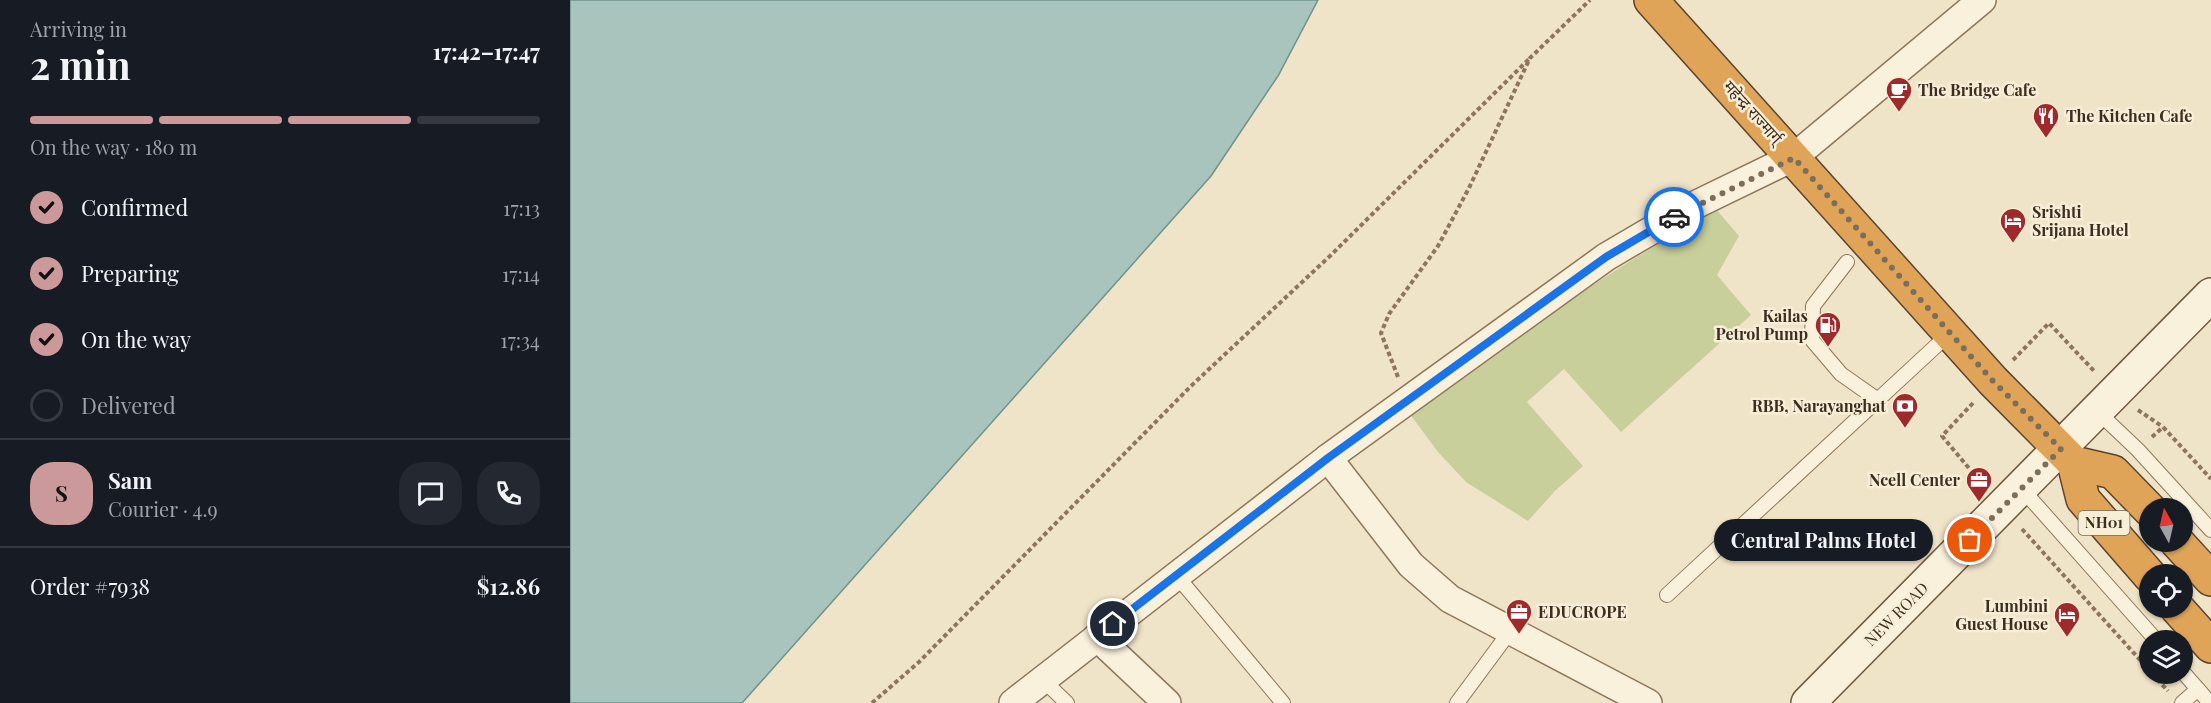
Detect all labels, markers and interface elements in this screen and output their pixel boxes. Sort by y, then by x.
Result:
text: Arriving in [30,15,127,42]
text: 17:42–17:47 [433,36,540,66]
text: 2 min [30,38,131,90]
cafe icon: The Bridge Cafe [1884,75,1914,113]
street label: महेन्द्र राज्मार्ग् [1719,76,1789,151]
place label: The Bridge Cafe [1918,79,2036,100]
restaurant icon: The Kitchen Cafe [2031,101,2061,139]
place label: The Kitchen Cafe [2066,105,2192,126]
text: On the way · 180 m [30,133,197,160]
courier [1644,187,1704,247]
icon: check [30,191,63,224]
text: Confirmed [81,192,188,222]
text: 17:13 [503,194,540,221]
icon: car [1658,201,1691,234]
place label: Srishti Srijana Hotel [2032,201,2129,240]
hotel icon: Srishti Srijana Hotel [1998,206,2028,244]
icon: check [30,257,63,290]
text: Preparing [81,258,179,288]
text: 17:14 [502,260,540,287]
place label: Kailas Petrol Pump [1715,305,1808,344]
fuel station icon: Kailas Petrol Pump [1813,310,1843,348]
icon: check [30,323,63,356]
text: On the way [81,324,191,354]
text: 17:34 [500,326,540,353]
text: Delivered [81,390,176,420]
bank icon: RBB, Narayanghat [1890,391,1920,429]
place label: RBB, Narayanghat [1752,395,1886,416]
button: chat [399,462,462,525]
button: phone [477,462,540,525]
text: Sam [108,465,152,495]
office icon: Ncell Center [1964,465,1994,503]
place label: Ncell Center [1869,469,1961,490]
text: S [55,478,68,508]
text: Courier · 4.9 [108,495,218,522]
north arrow [2139,498,2193,552]
map controls [2139,498,2193,684]
road number: NH01 [2078,511,2129,535]
pin [1944,514,1995,565]
callout: Central Palms Hotel [1715,519,1934,561]
icon: bag [1953,523,1986,556]
text: Central Palms Hotel [1731,526,1916,553]
button: locate [2139,564,2193,618]
text: Order #7938 [30,571,150,601]
text: $12.86 [477,571,540,601]
street label: NEW ROAD [1859,577,1932,650]
place label: Lumbini Guest House [1955,595,2048,634]
office icon: EDUCROPE [1504,597,1534,635]
pin [1087,598,1138,649]
hotel icon: Lumbini Guest House [2052,600,2082,638]
place label: EDUCROPE [1538,601,1627,622]
icon: home [1096,607,1129,640]
button: layers [2139,630,2193,684]

